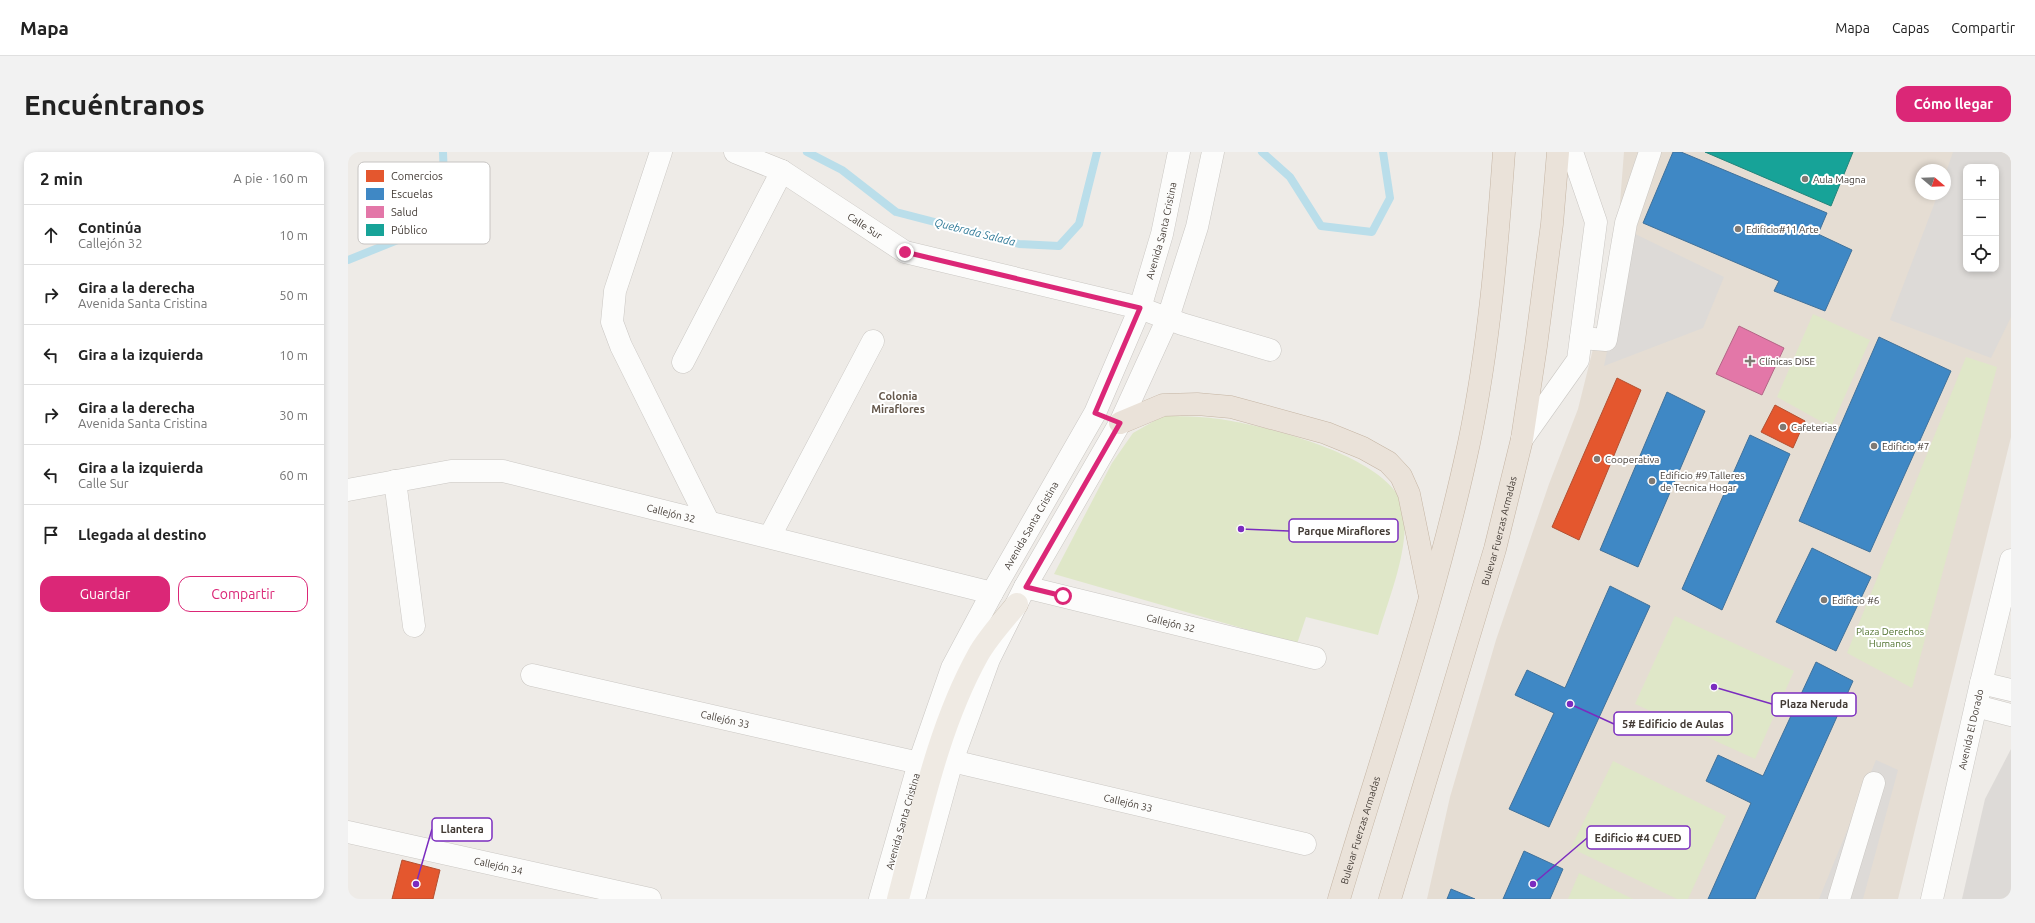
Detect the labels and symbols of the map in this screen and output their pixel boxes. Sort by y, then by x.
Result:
legend [358,162,490,244]
north arrow [1915,164,1951,200]
text: Comercios [391,170,443,182]
marker: Aula Magna [1800,174,1810,184]
place label: Aula Magna [1813,174,1866,185]
street label: Avenida Santa Cristina [1143,181,1178,280]
text: Escuelas [391,188,433,200]
text: Salud [391,206,418,218]
street label: Calle Sur [846,210,884,241]
water label: Quebrada Salada [933,216,1017,248]
text: Público [391,224,427,236]
marker: Edificio#11 Arte [1733,224,1743,234]
place label: Edificio#11 Arte [1746,224,1819,235]
route end [896,243,914,261]
marker: Clínicas DISE [1744,355,1756,367]
place label: Clínicas DISE [1759,356,1816,367]
district label: Colonia Miraflores [871,390,925,415]
marker: Cafeterias [1778,422,1788,432]
place label: Cafeterias [1791,422,1837,433]
marker: Edificio #7 [1869,441,1879,451]
place label: Edificio #7 [1882,441,1929,452]
marker: Cooperativa [1592,454,1602,464]
place label: Cooperativa [1605,454,1659,465]
place label: Edificio #9 Talleres de Tecnica Hogar [1660,470,1744,493]
street label: Bulevar Fuerzas Armadas [1479,475,1518,587]
marker: Edificio #9 Talleres de Tecnica Hogar [1647,476,1657,486]
street label: Avenida Santa Cristina [1001,479,1060,571]
street label: Callejón 32 [646,502,697,524]
callout: Parque Miraflores [1289,519,1398,542]
text: Parque Miraflores [1298,525,1390,537]
route start [1054,587,1072,605]
marker: Edificio #6 [1819,595,1829,605]
place label: Edificio #6 [1832,595,1880,606]
street label: Callejón 32 [1145,611,1196,634]
park label: Plaza Derechos Humanos [1856,626,1924,649]
street label: Avenida El Dorado [1956,688,1985,771]
callout: Plaza Neruda [1772,693,1856,716]
text: Plaza Neruda [1780,698,1848,710]
street label: Callejón 33 [700,708,751,730]
callout: 5# Edificio de Aulas [1614,712,1732,735]
text: 5# Edificio de Aulas [1622,718,1724,730]
street label: Avenida Santa Cristina [883,772,921,871]
street label: Bulevar Fuerzas Armadas [1338,775,1382,885]
street label: Callejón 33 [1103,791,1154,813]
callout: Llantera [432,818,492,841]
text: Llantera [440,823,484,835]
callout: Edificio #4 CUED [1587,826,1690,849]
text: Edificio #4 CUED [1594,832,1682,844]
street label: Callejón 34 [473,855,524,876]

